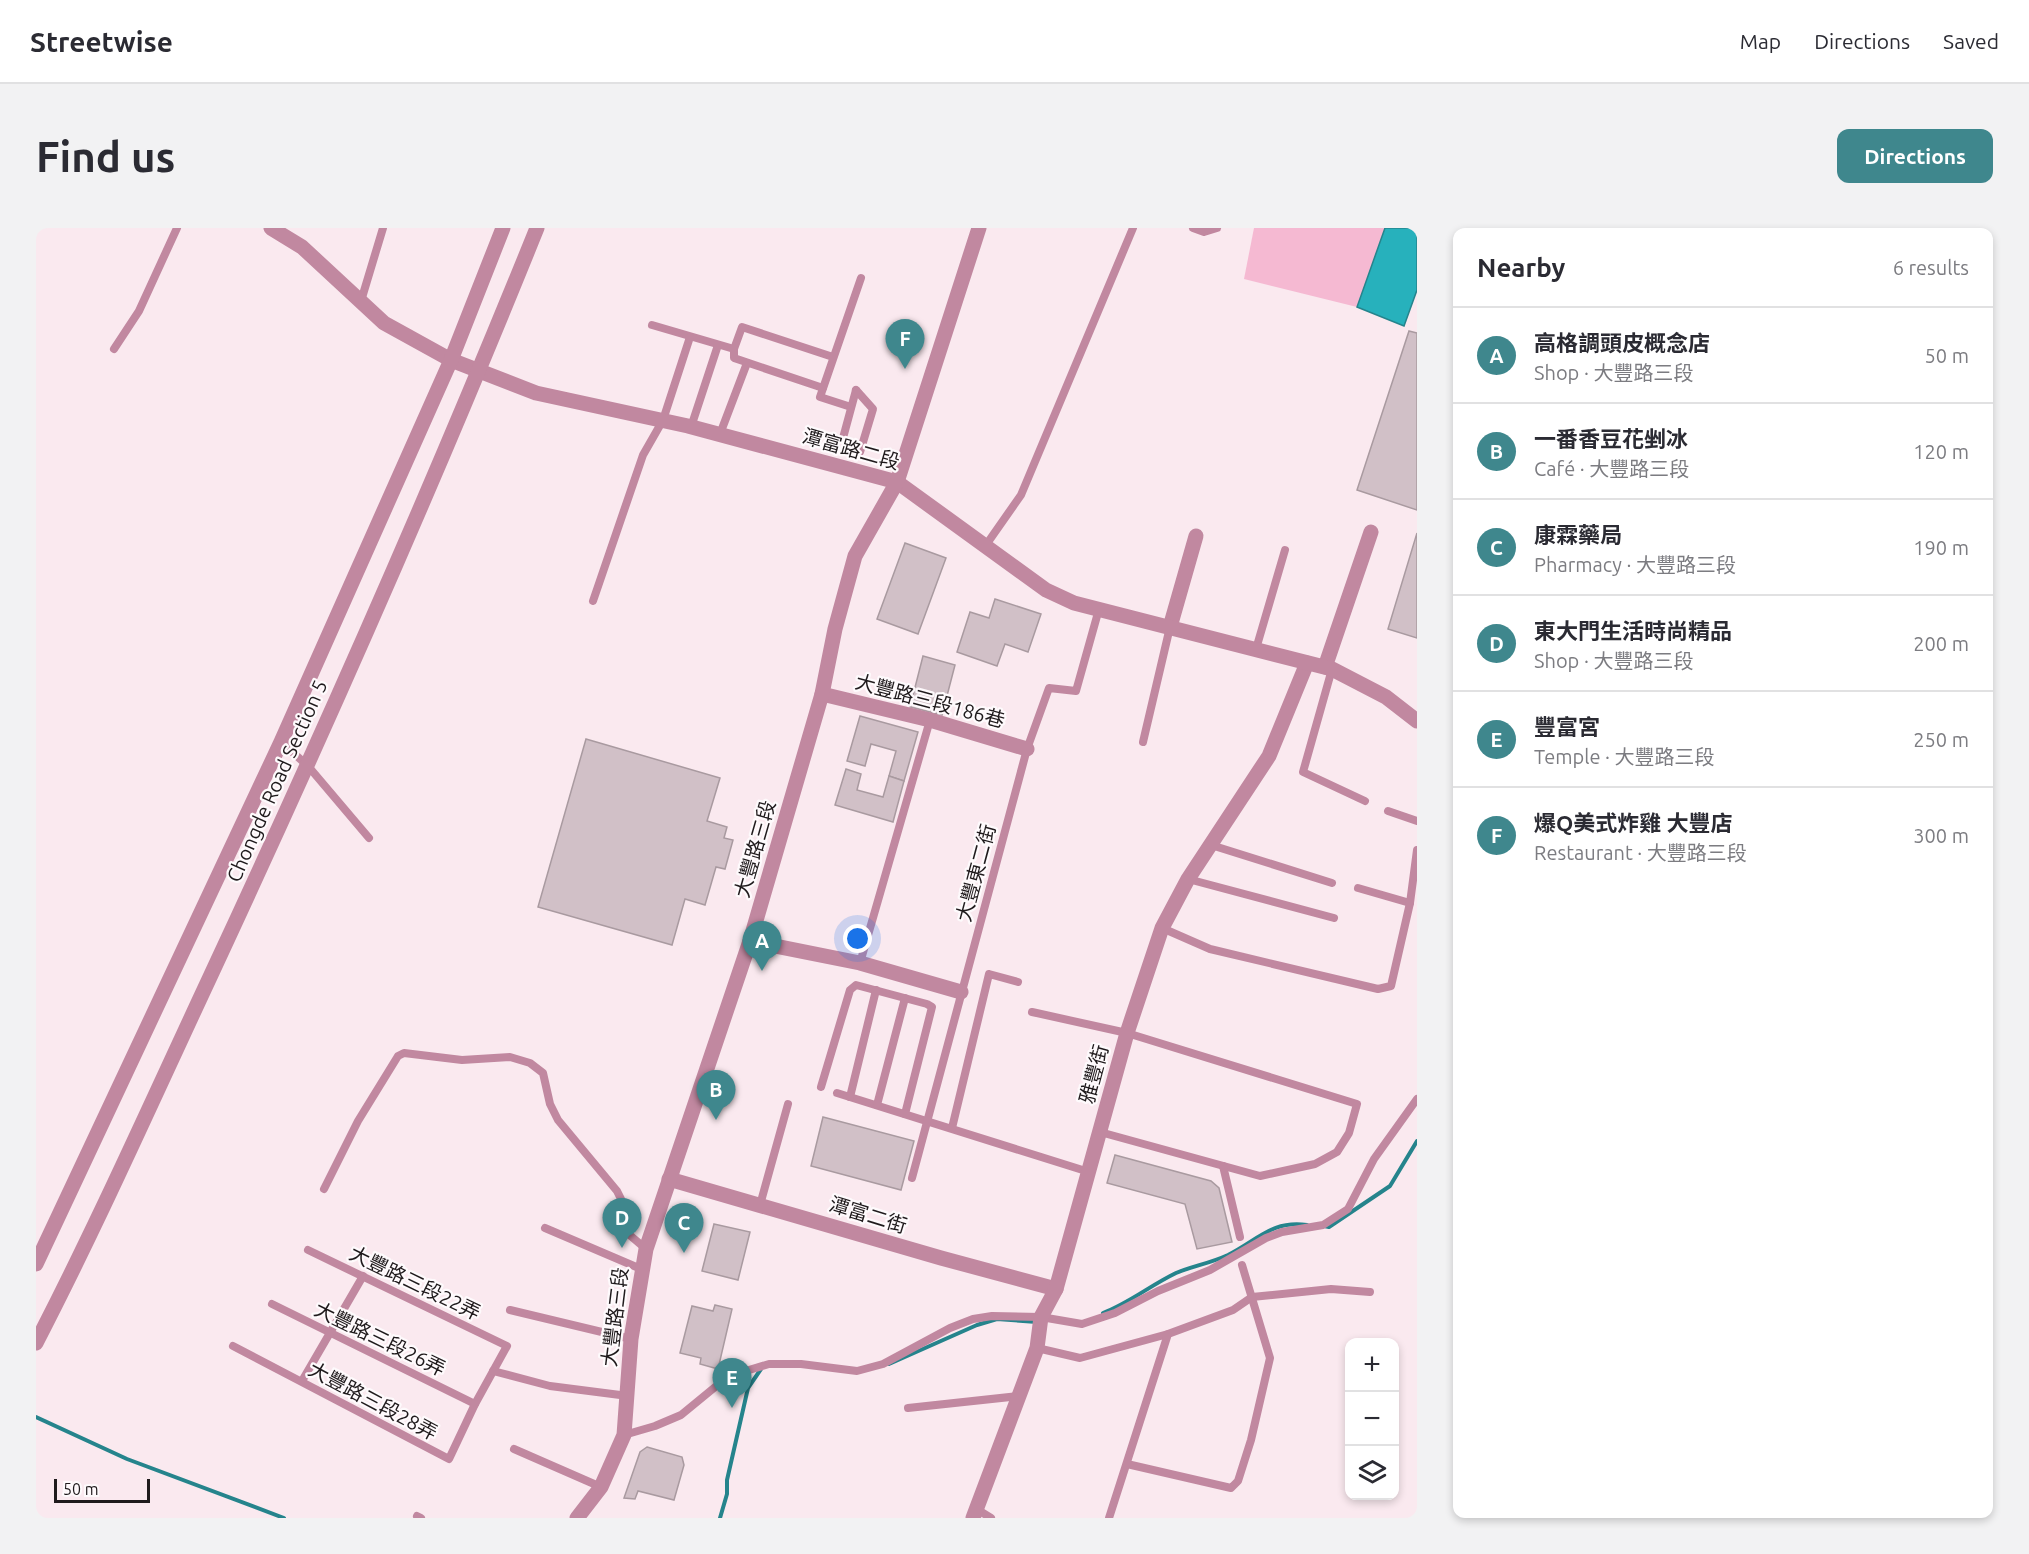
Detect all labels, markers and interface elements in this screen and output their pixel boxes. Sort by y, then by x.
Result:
text: Streetwise [30,26,173,57]
text: Map [1740,29,1781,53]
text: Directions [1814,29,1910,53]
text: Saved [1943,29,1999,53]
button: Directions [1837,129,1993,183]
text: Find us [36,133,175,180]
text: Nearby [1477,253,1565,282]
text: 6 results [1893,256,1969,279]
pin: F [886,320,924,369]
text: 高格調頭皮概念店 [1534,330,1710,355]
text: A [1489,344,1504,367]
text: 50 m [1925,344,1969,367]
text: Shop · 大豐路三段 [1534,361,1693,384]
street label: 潭富路二段 [800,424,902,473]
text: 一番香豆花剉冰 [1534,426,1688,451]
text: B [1490,440,1503,463]
text: 120 m [1913,440,1969,463]
text: Café · 大豐路三段 [1534,457,1689,480]
text: 康霖藥局 [1534,522,1622,547]
text: C [1490,536,1503,559]
text: 190 m [1913,536,1969,559]
text: Pharmacy · 大豐路三段 [1534,553,1736,576]
text: 東大門生活時尚精品 [1534,618,1732,643]
text: D [1489,632,1504,655]
text: 200 m [1913,632,1969,655]
text: Shop · 大豐路三段 [1534,649,1693,672]
street label: 大豐路三段186巷 [853,670,1007,732]
street label: Chongde Road Section 5 [222,676,332,885]
text: 豐富宮 [1534,714,1600,739]
text: E [1491,728,1502,751]
text: 250 m [1913,728,1969,751]
text: Temple · 大豐路三段 [1534,745,1715,768]
street label: 大豐路三段 [730,798,779,900]
text: 爆Q美式炸雞 大豐店 [1534,810,1733,835]
street label: 大豐東二街 [951,822,1000,924]
text: F [1491,824,1502,847]
text: 300 m [1913,824,1969,847]
text: Restaurant · 大豐路三段 [1534,841,1747,864]
pin: A [742,922,782,971]
your location [843,924,872,953]
street label: 雅豐街 [1075,1042,1112,1106]
pin: B [696,1070,736,1120]
street label: 潭富二街 [827,1192,910,1237]
pin: D [602,1198,642,1248]
pin: C [664,1204,704,1253]
street label: 大豐路三段22弄 [346,1241,484,1324]
street label: 大豐路三段 [597,1266,632,1368]
street label: 大豐路三段26弄 [311,1297,449,1380]
map controls [1345,1338,1399,1500]
button: + [1345,1338,1399,1392]
street label: 大豐路三段28弄 [305,1357,442,1444]
pin: E [712,1358,752,1408]
button: − [1345,1392,1399,1446]
button: layers [1345,1446,1399,1500]
scale bar [54,1476,150,1504]
text: 50 m [63,1480,99,1498]

